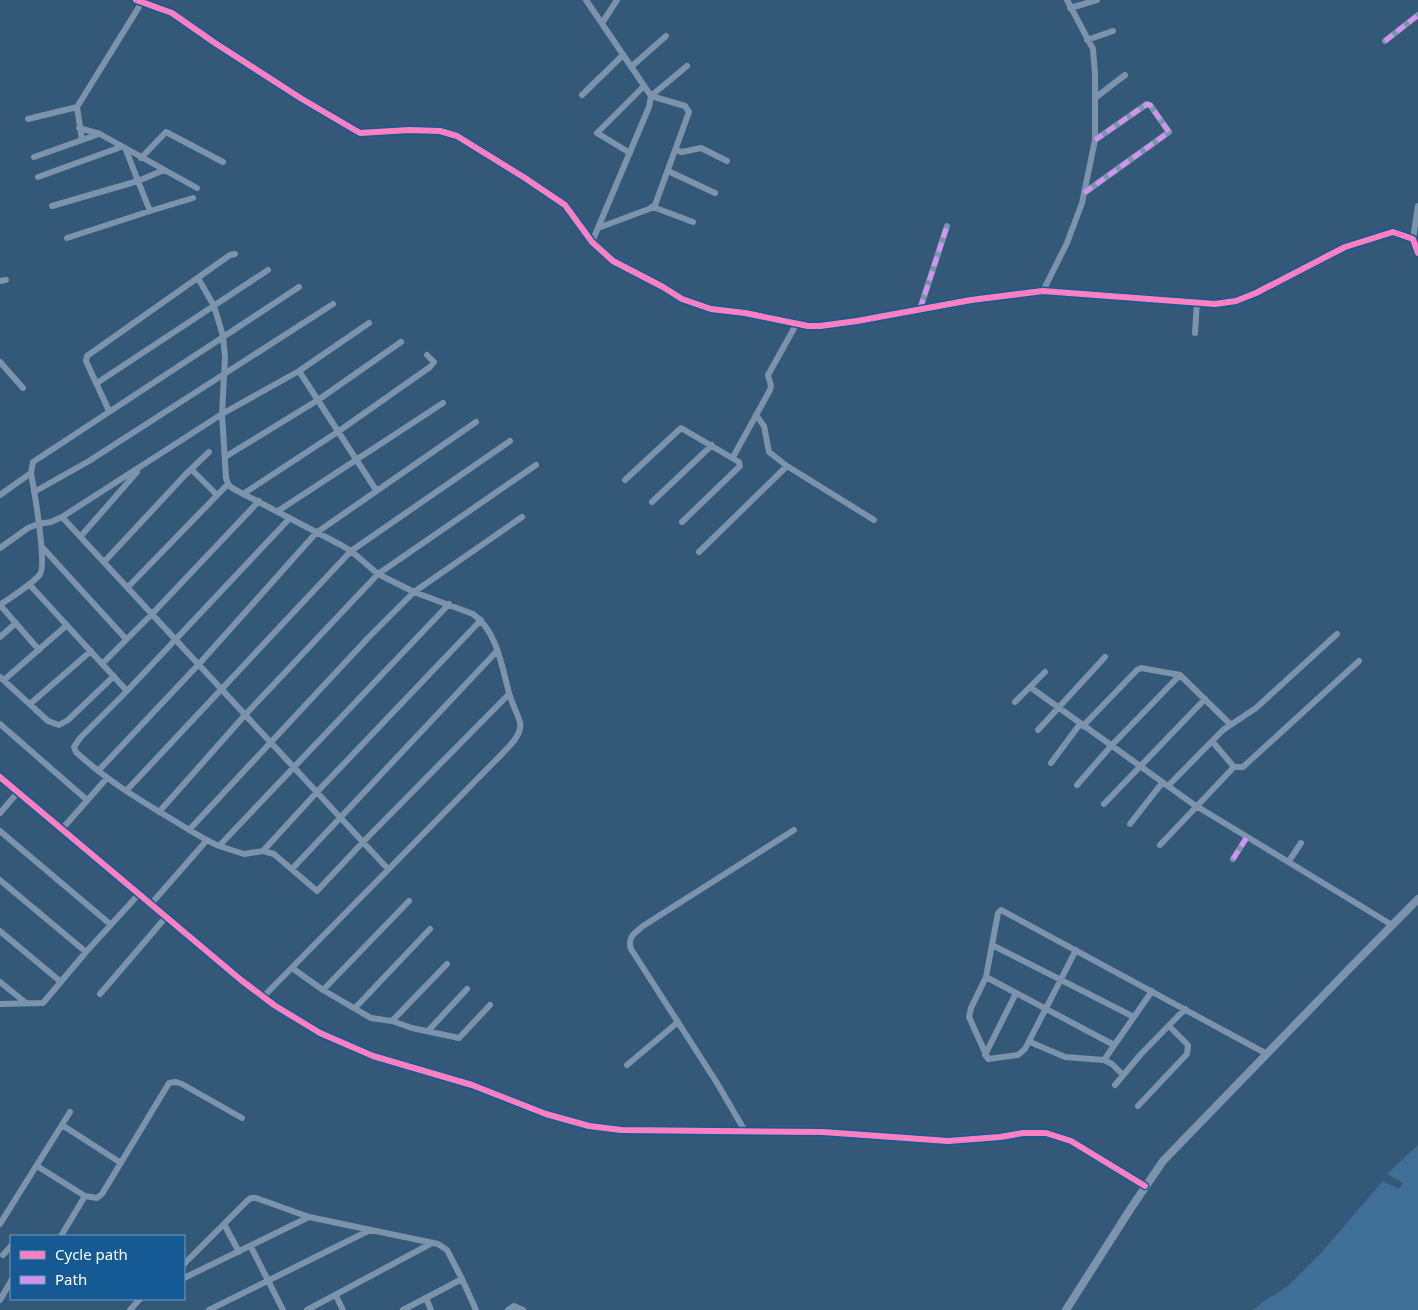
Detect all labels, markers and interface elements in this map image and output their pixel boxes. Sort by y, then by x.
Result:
legend [10,1235,185,1300]
text: Cycle path [55,1244,128,1264]
text: Path [55,1269,87,1289]

